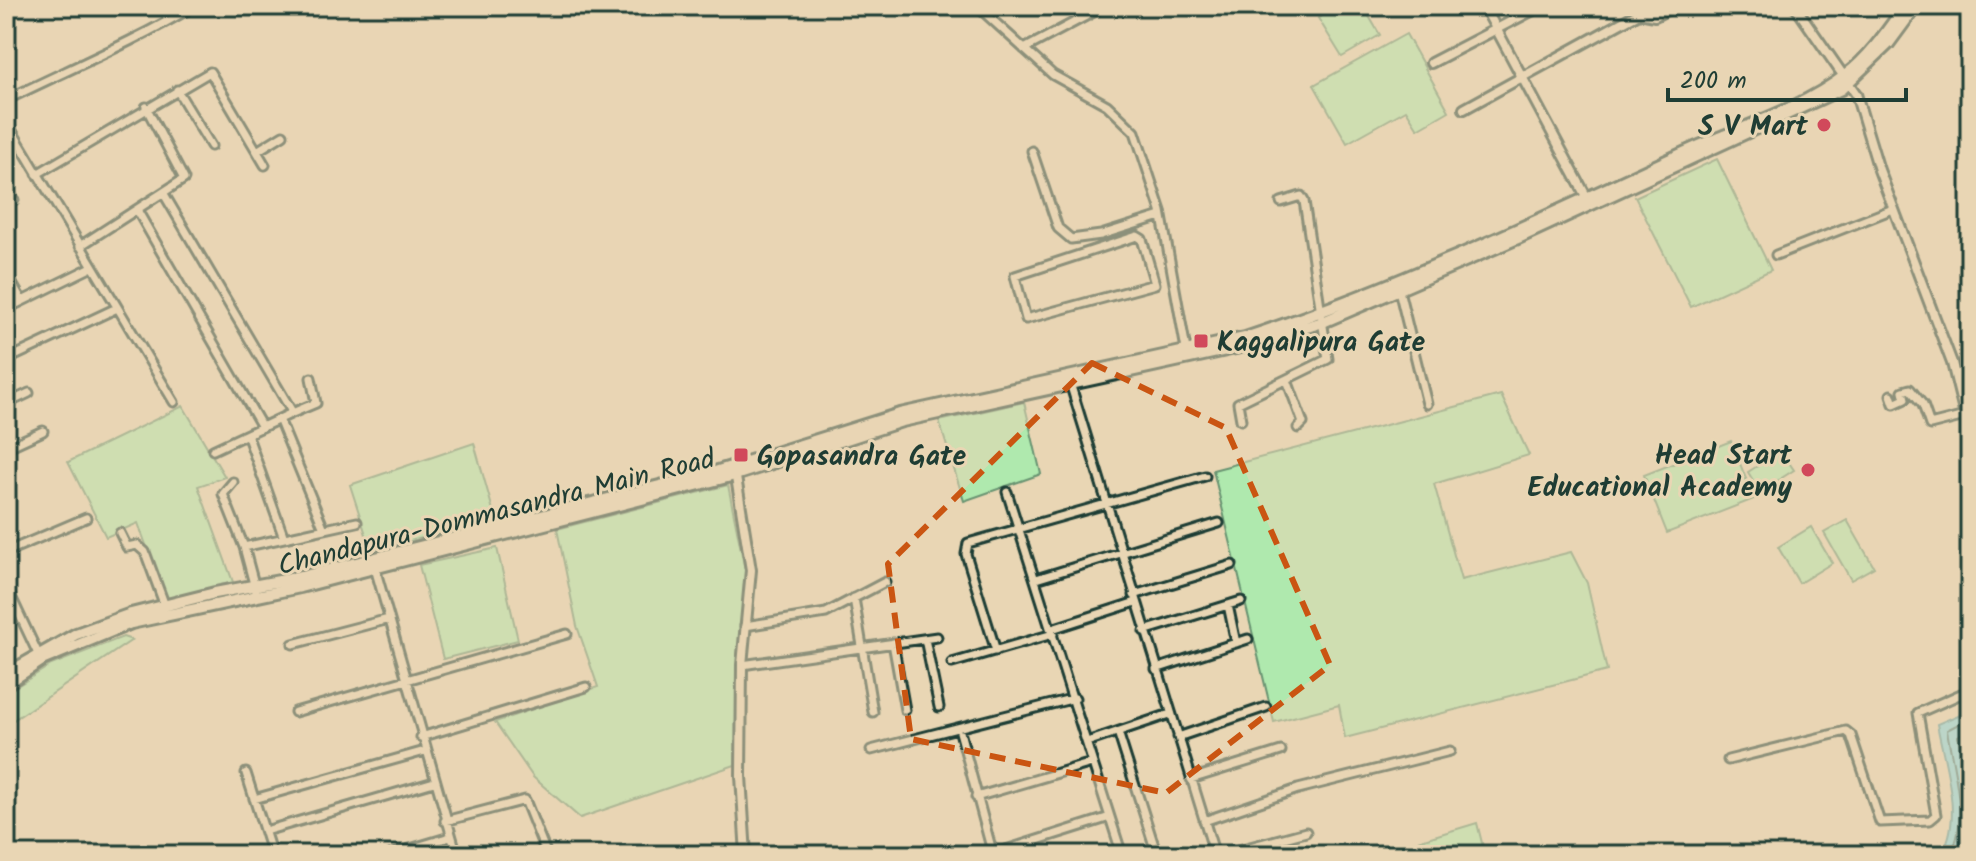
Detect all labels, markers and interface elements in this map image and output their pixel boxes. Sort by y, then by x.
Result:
scale bar [1668,52,1906,102]
text: 200 m [1680,62,1747,101]
place label: S V Mart [1698,105,1808,150]
marker: S V Mart [1815,116,1833,134]
place label: Kaggalipura Gate [1217,321,1426,366]
marker: Kaggalipura Gate [1192,332,1210,350]
place label: Head Start Educational Academy [1527,434,1792,511]
place label: Gopasandra Gate [757,435,967,480]
street label: Chandapura-Dommasandra Main Road [273,437,721,590]
marker: Gopasandra Gate [732,446,750,464]
marker: Head Start Educational Academy [1799,461,1817,479]

